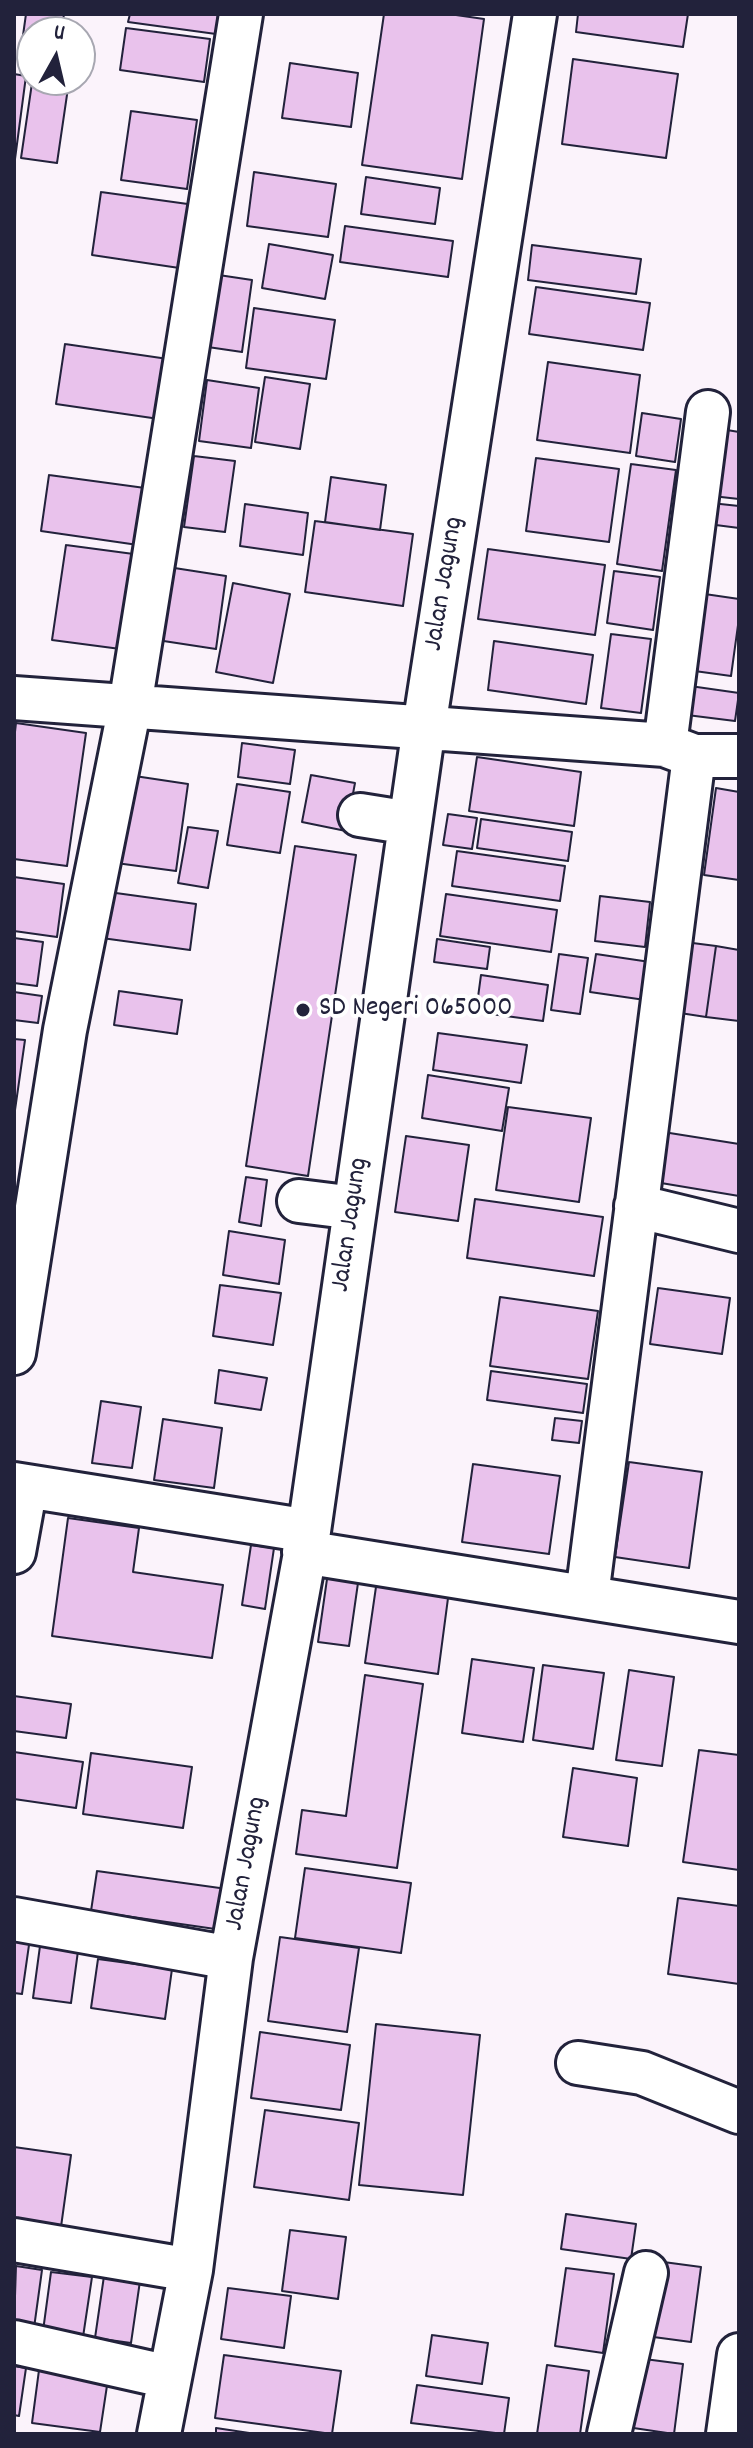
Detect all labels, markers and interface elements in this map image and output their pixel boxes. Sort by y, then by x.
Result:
north arrow [16,16,96,96]
text: U [52,18,67,50]
street label: Jalan Jagung [419,515,473,653]
place label: SD Negeri 065000 [319,993,513,1027]
marker: SD Negeri 065000 [294,1001,312,1019]
street label: Jalan Jagung [326,1156,378,1294]
street label: Jalan Jagung [220,1794,276,1934]

